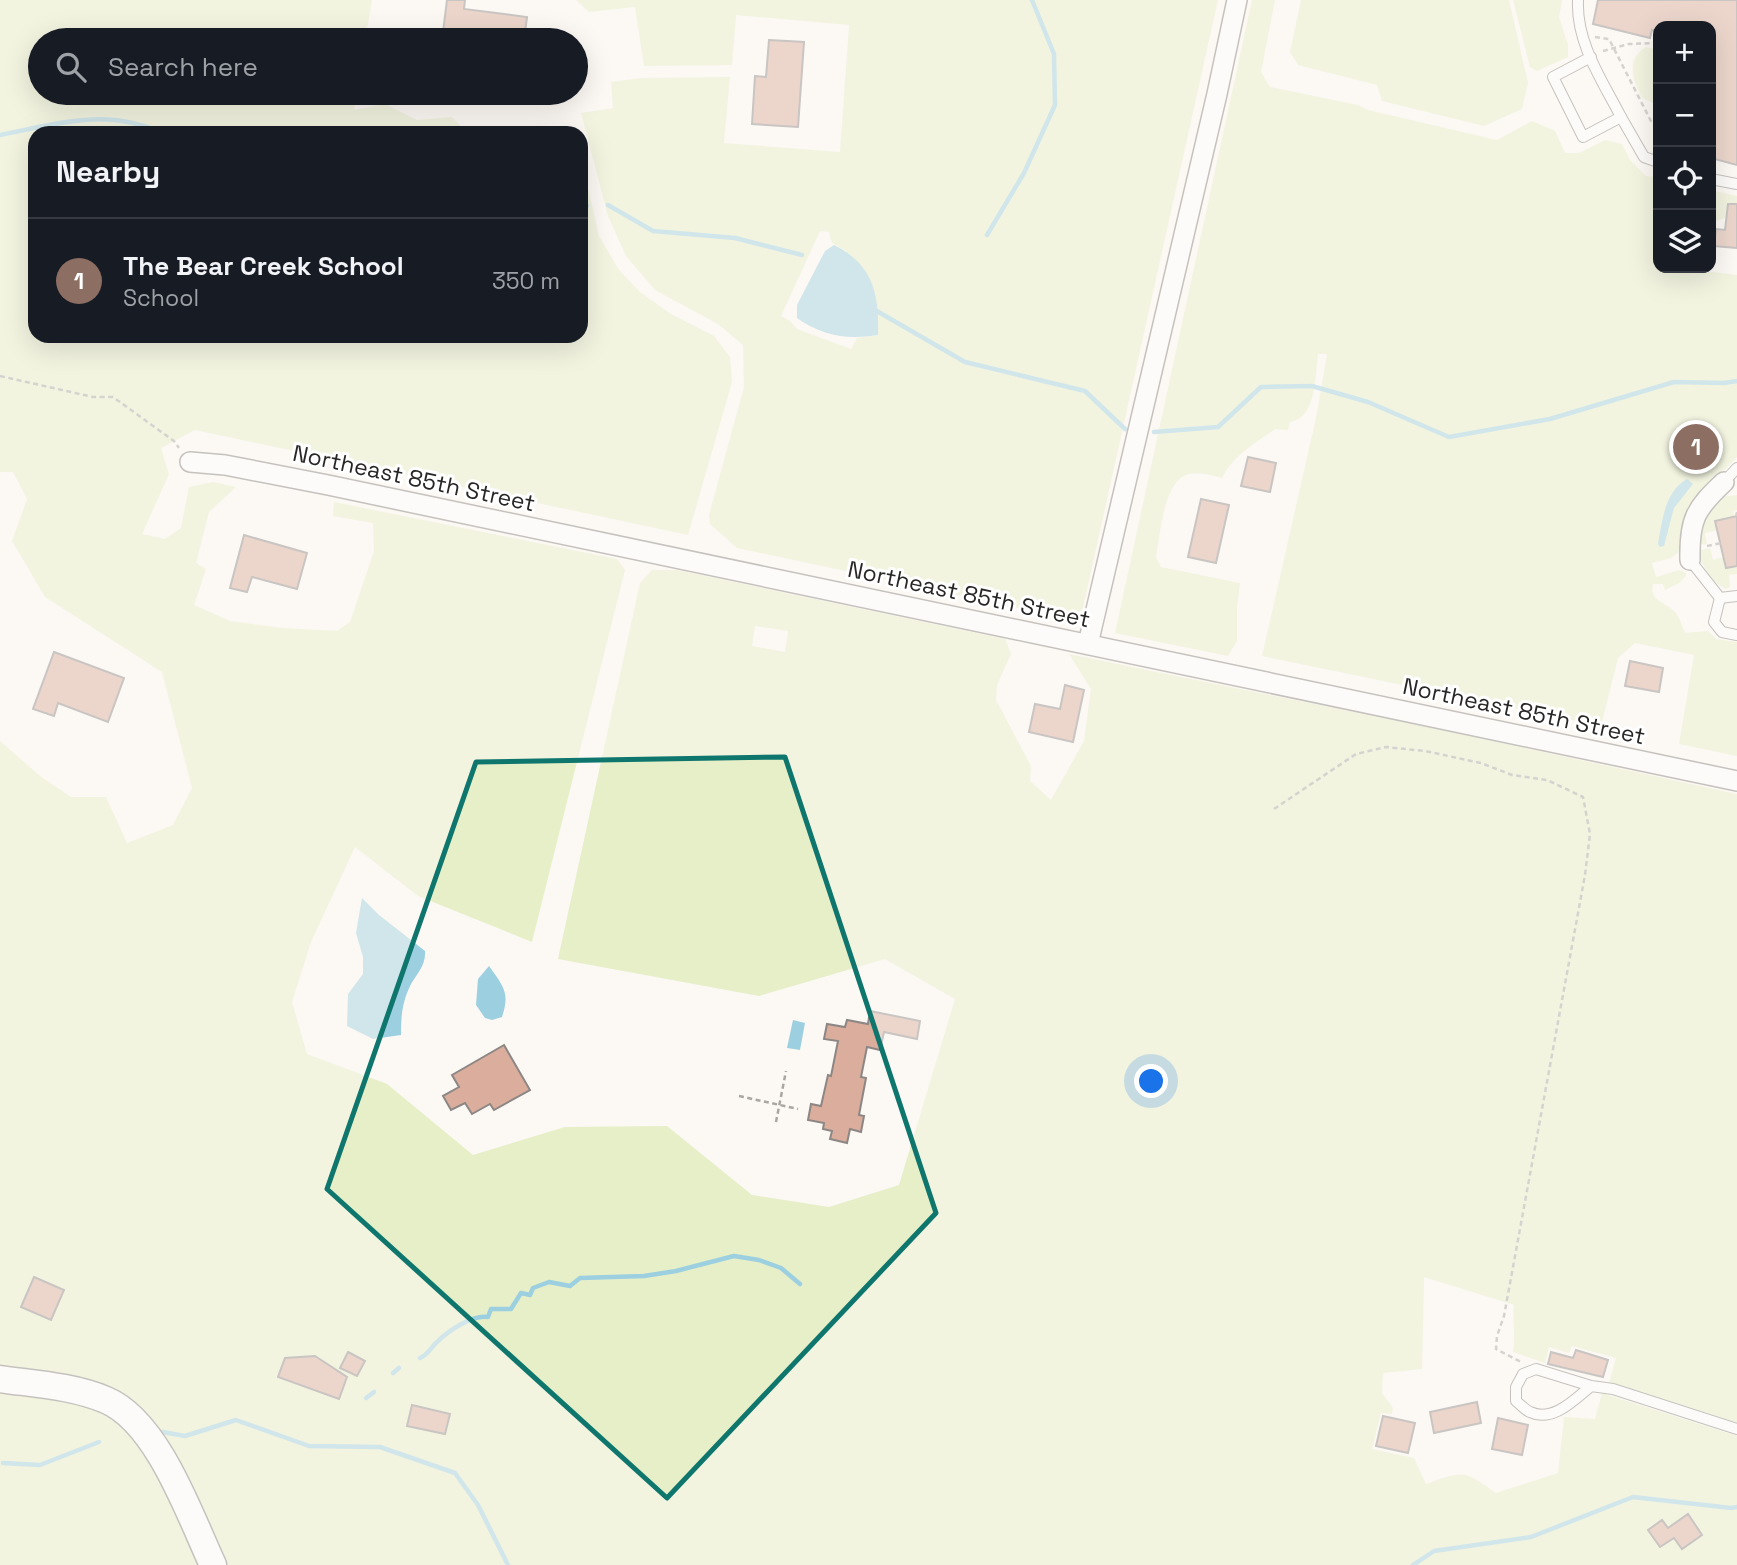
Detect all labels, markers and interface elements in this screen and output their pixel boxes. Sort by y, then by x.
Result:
map controls [1653,21,1716,273]
button: + [1653,21,1716,84]
search box [28,28,588,105]
icon: search [52,48,90,86]
text: Search here [108,50,258,84]
button: − [1653,84,1716,147]
button: locate [1653,147,1716,210]
text: Nearby [56,152,160,191]
button: layers [1653,210,1716,273]
text: The Bear Creek School [123,249,404,283]
text: 1 [74,266,84,296]
text: 350 m [492,266,560,296]
text: School [123,283,199,313]
pin: 1 [1673,421,1719,473]
street label: Northeast 85th Street [290,438,538,518]
street label: Northeast 85th Street [845,554,1093,634]
street label: Northeast 85th Street [1400,671,1648,751]
your location [1134,1064,1168,1098]

